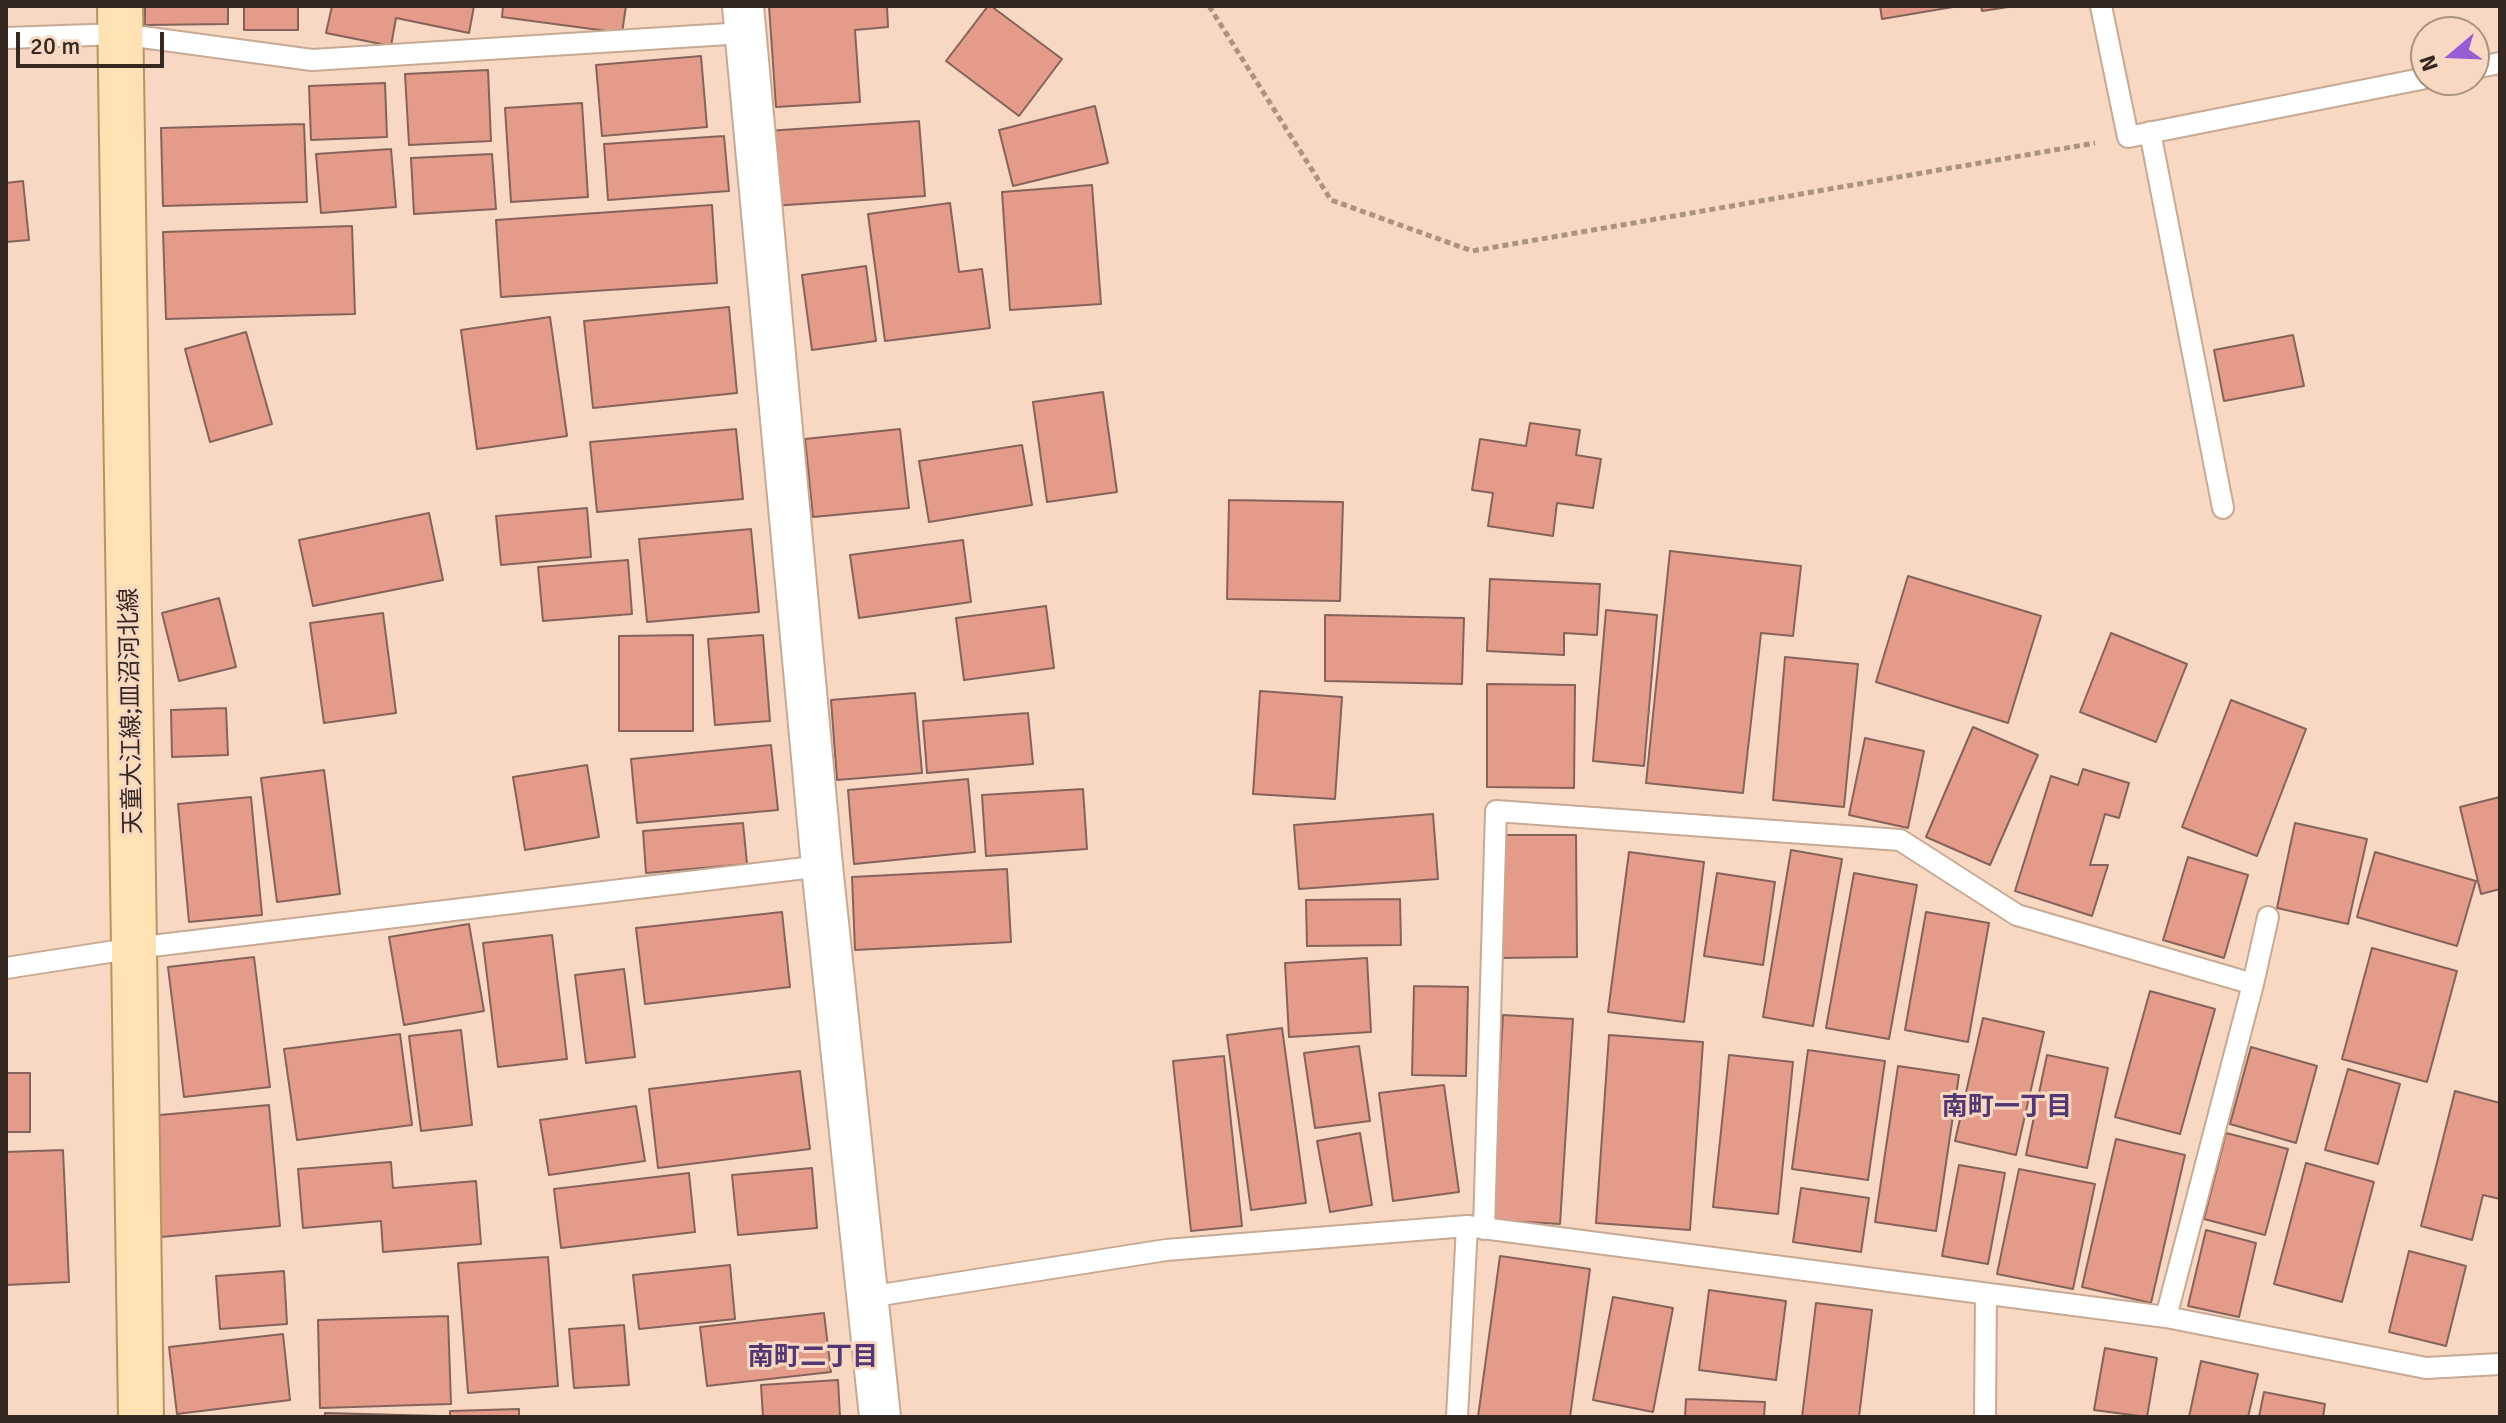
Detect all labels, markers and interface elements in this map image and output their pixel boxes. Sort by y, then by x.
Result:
scale bar [20,16,168,66]
north arrow [2410,16,2490,96]
text: 20 m [30,31,80,61]
text: N [2413,52,2444,75]
street label: 天童大江線;皿沼河北線 [115,587,149,835]
district label: 南町一丁目 [1942,1092,2072,1124]
district label: 南町二丁目 [748,1342,878,1374]

